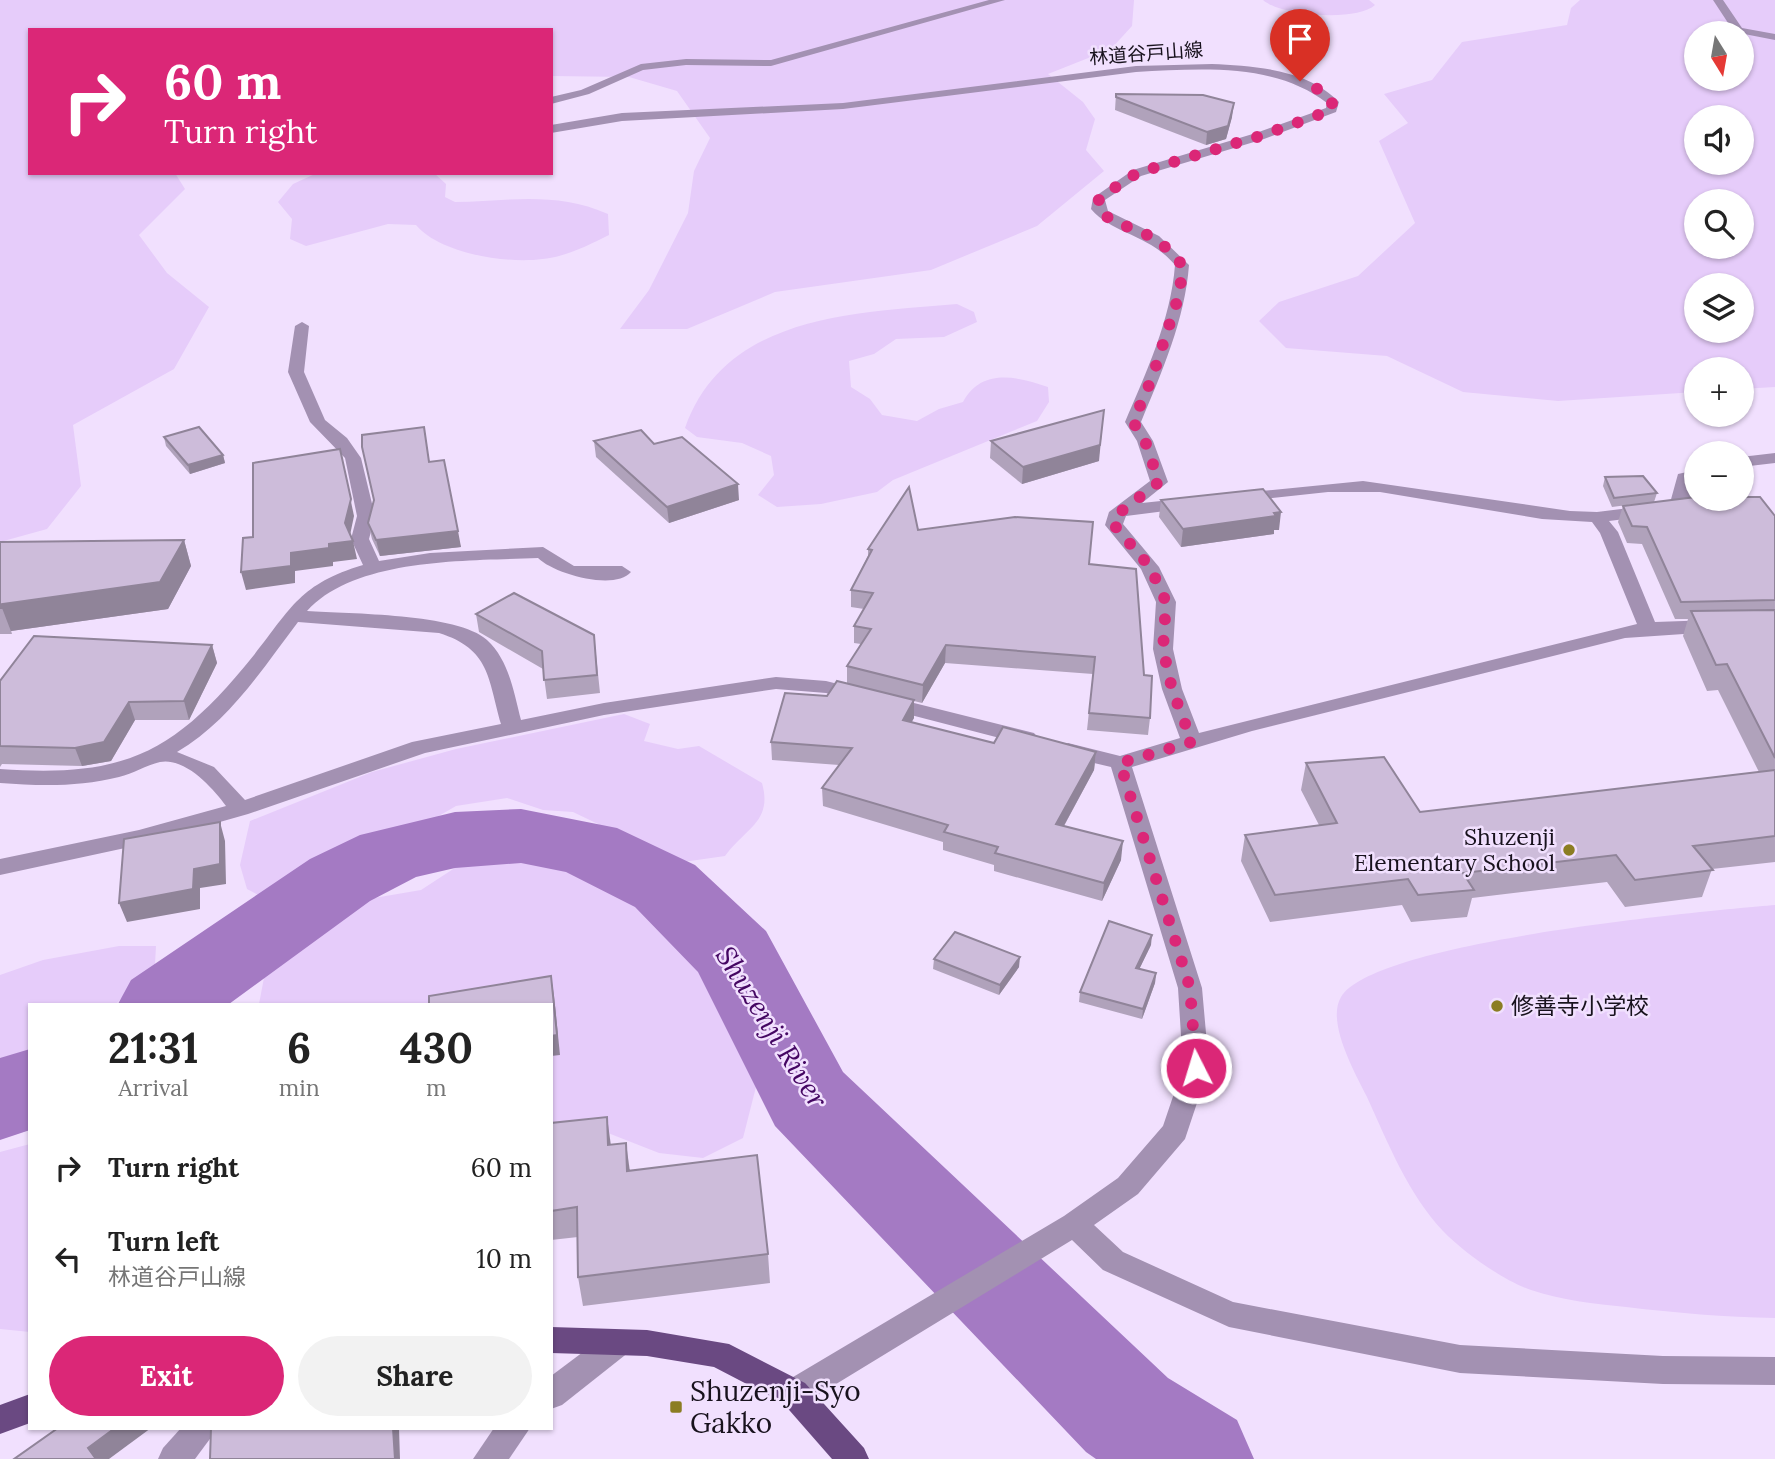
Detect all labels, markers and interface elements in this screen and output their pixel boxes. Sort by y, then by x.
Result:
pin [1270,9,1330,81]
icon: arrive [1281,20,1319,58]
north arrow [1684,21,1754,91]
map controls [1684,21,1754,511]
street label: 林道谷戸山線 [1088,37,1204,69]
text: 60 m [164,50,281,112]
icon: right [49,56,140,147]
button: sound [1684,105,1754,175]
text: Turn right [164,111,317,152]
button: search [1684,189,1754,259]
button: layers [1684,273,1754,343]
button: + [1684,357,1754,427]
button: − [1684,441,1754,511]
place label: Shuzenji Elementary School [1354,822,1555,877]
marker: Shuzenji Elementary School [1561,842,1577,858]
water label: Shuzenji River [708,939,836,1115]
place label: 修善寺小学校 [1511,991,1649,1020]
marker: 修善寺小学校 [1489,998,1505,1014]
text: 21:31 [108,1021,199,1075]
text: 6 [287,1021,311,1075]
text: 430 [400,1021,473,1075]
position arrow [1159,1031,1233,1105]
text: Arrival [118,1073,188,1102]
text: min [279,1073,320,1102]
text: m [426,1073,447,1102]
icon: right [49,1149,87,1187]
text: Turn right [108,1151,239,1184]
text: 60 m [471,1151,532,1184]
text: Turn left [108,1225,219,1258]
icon: left [49,1240,87,1278]
text: 10 m [476,1242,532,1275]
text: 林道谷戸山線 [108,1262,246,1291]
button: Exit [49,1336,284,1416]
button: Share [298,1336,532,1416]
place label: Shuzenji-Syo Gakko [690,1373,861,1441]
marker: Shuzenji-Syo Gakko [668,1399,684,1415]

